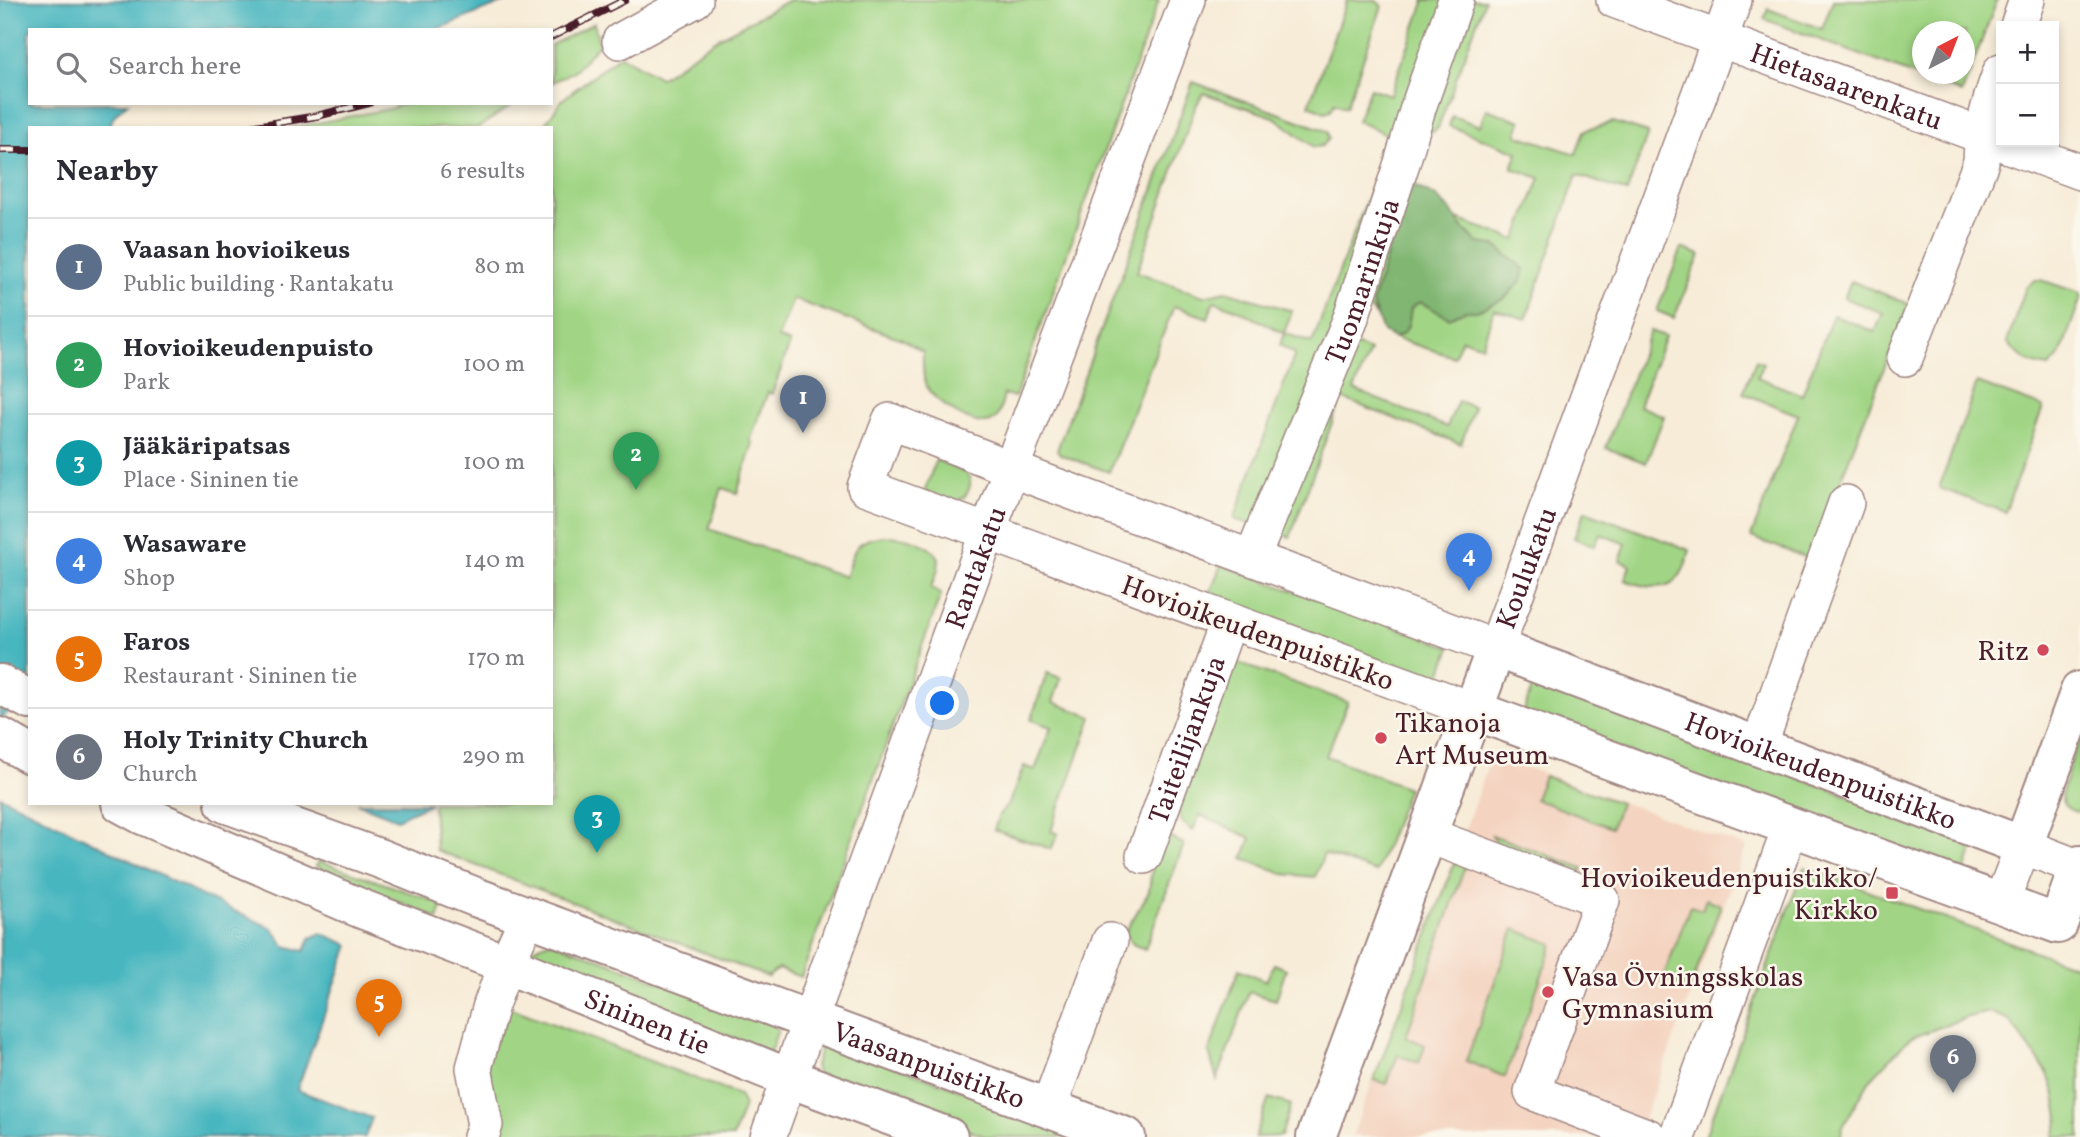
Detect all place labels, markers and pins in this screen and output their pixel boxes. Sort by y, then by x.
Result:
pin: 1 [780,375,826,433]
pin: 2 [613,432,659,490]
pin: 4 [1446,533,1492,591]
place label: Ritz [1978,633,2029,672]
marker: Ritz [2035,642,2051,658]
place label: Tikanoja Art Museum [1395,705,1549,776]
marker: Tikanoja Art Museum [1373,730,1389,746]
pin: 3 [574,795,620,853]
place label: Hovioikeudenpuistikko/ Kirkko [1580,860,1878,931]
marker: Hovioikeudenpuistikko/ Kirkko [1884,885,1900,901]
place label: Vasa Övningsskolas Gymnasium [1562,959,1803,1030]
pin: 5 [356,979,402,1037]
marker: Vasa Övningsskolas Gymnasium [1540,984,1556,1000]
pin: 6 [1930,1035,1976,1093]

